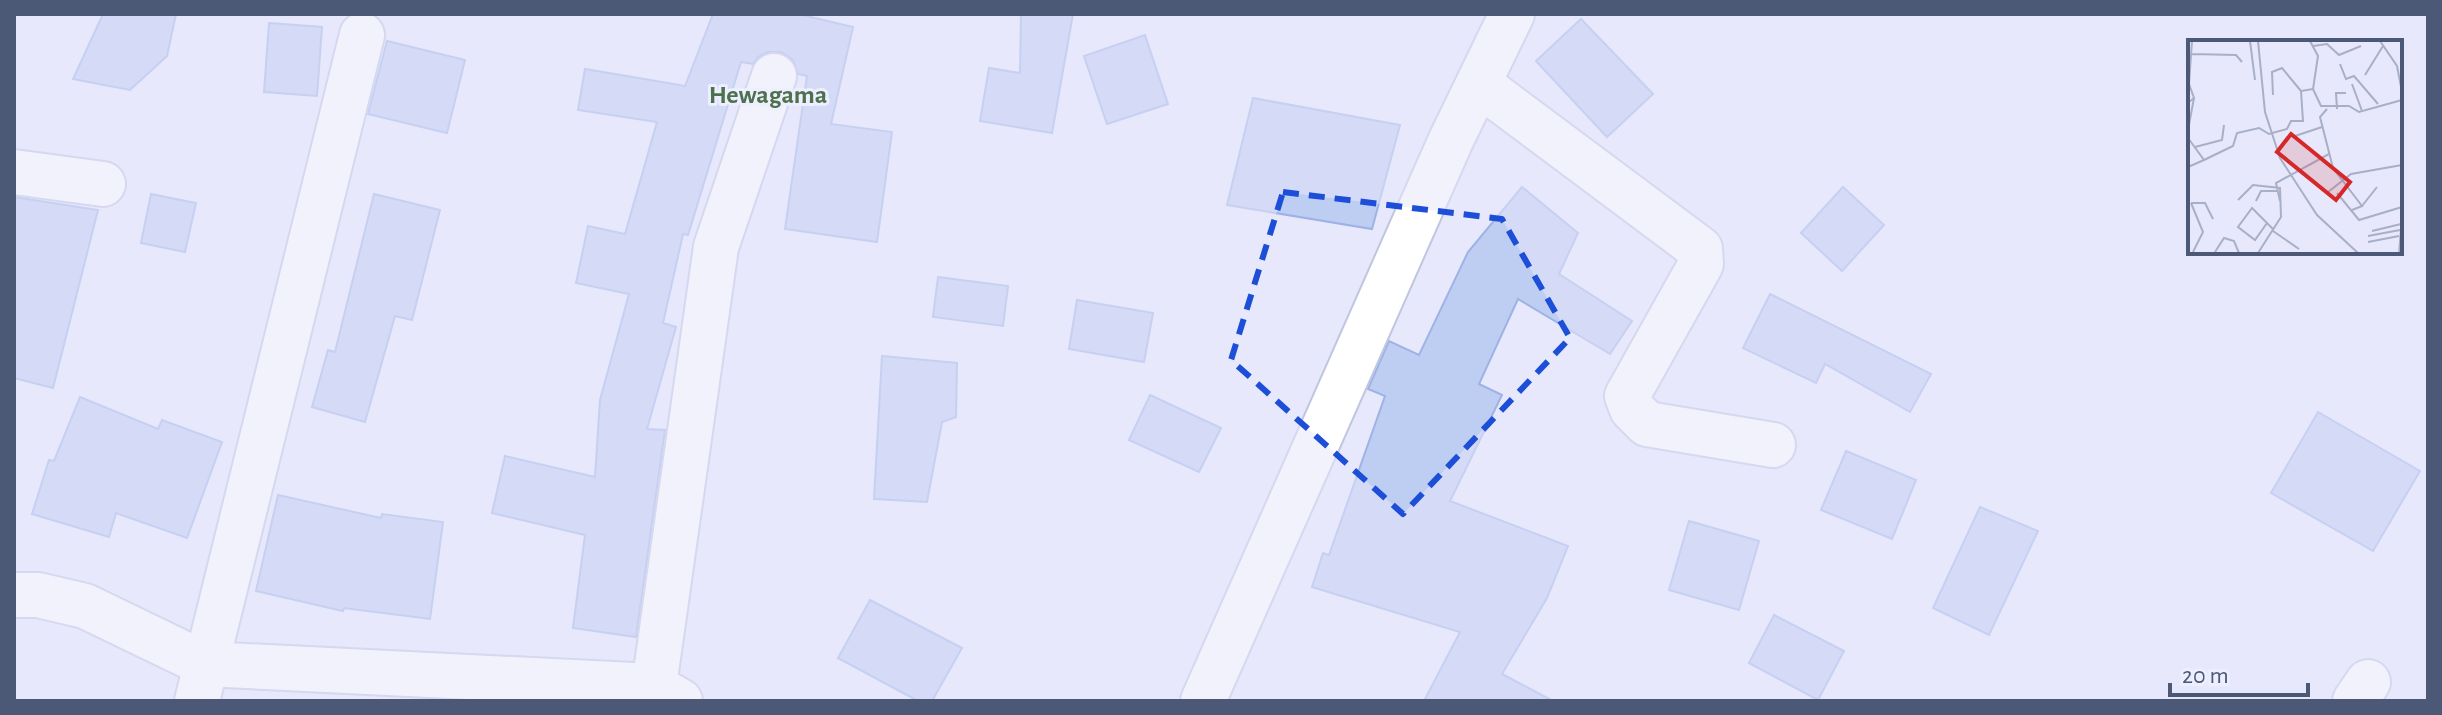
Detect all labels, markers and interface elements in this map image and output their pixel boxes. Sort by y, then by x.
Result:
inset map [2188,40,2402,254]
district label: Hewagama [709,82,827,108]
scale bar [2170,647,2308,697]
text: 20 m [2182,664,2229,688]

